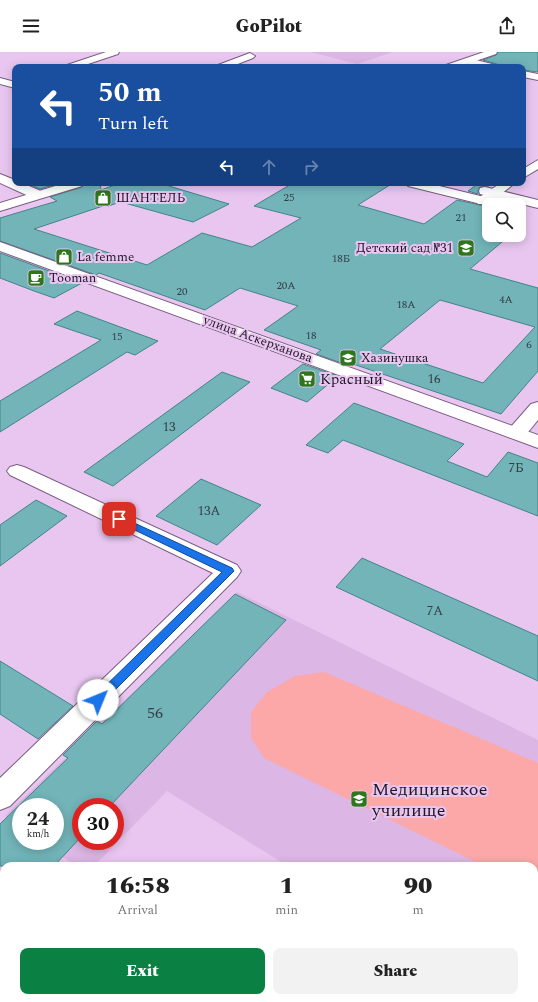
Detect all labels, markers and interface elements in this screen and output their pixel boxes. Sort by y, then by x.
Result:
text: GoPilot [236,13,302,40]
icon: menu [20,15,42,37]
icon: share [496,15,518,37]
text: 50 m [98,71,162,114]
icon: left [32,80,84,132]
text: Turn left [98,110,169,137]
icon: left [216,156,238,178]
icon: ahead [258,156,280,178]
icon: right [300,156,322,178]
shop icon: ШАНТЕЛЬ [93,188,113,208]
place label: ШАНТЕЛЬ [116,188,186,208]
house number: 25 [284,189,295,206]
map controls [482,198,526,242]
button: search [482,198,526,242]
house number: 21 [456,209,467,226]
place label: Детский сад №31 [356,238,453,258]
school or university icon: Детский сад №31 [456,238,476,258]
shop icon: La femme [54,247,74,267]
place label: La femme [77,247,134,267]
house number: 18Б [332,250,350,267]
cafe icon: Tooman [26,268,46,288]
place label: Tooman [49,268,97,288]
house number: 20А [276,277,296,294]
house number: 20 [177,283,188,300]
house number: 4А [499,291,513,308]
house number: 18А [396,296,416,313]
street label: улица Аскерханова [199,310,316,368]
house number: 18 [306,327,317,344]
house number: 15 [112,328,123,345]
house number: 6 [526,336,532,353]
school or university icon: Хазинушка [338,348,358,368]
place label: Хазинушка [361,348,429,368]
place label: Красный [320,368,383,391]
supermarket icon: Красный [297,369,317,389]
house number: 16 [428,369,441,389]
house number: 13 [163,417,176,437]
house number: 7Б [508,458,524,478]
house number: 13А [198,501,221,521]
pin [102,502,136,536]
icon: arrive [108,508,130,530]
house number: 7А [427,601,443,621]
position arrow [77,679,119,721]
house number: 56 [147,701,163,725]
place label: Медицинское училище [371,776,487,824]
school or university icon: Медицинское училище [349,789,369,809]
speed limit sign: 30 [72,798,124,850]
text: 24 [27,804,49,834]
text: km/h [27,826,49,842]
text: 16:58 [106,868,170,904]
text: 1 [280,868,294,904]
text: 90 [404,868,432,904]
text: Arrival [117,900,158,920]
text: min [275,900,298,920]
text: m [412,900,424,920]
button: Exit [20,948,265,994]
button: Share [273,948,518,994]

